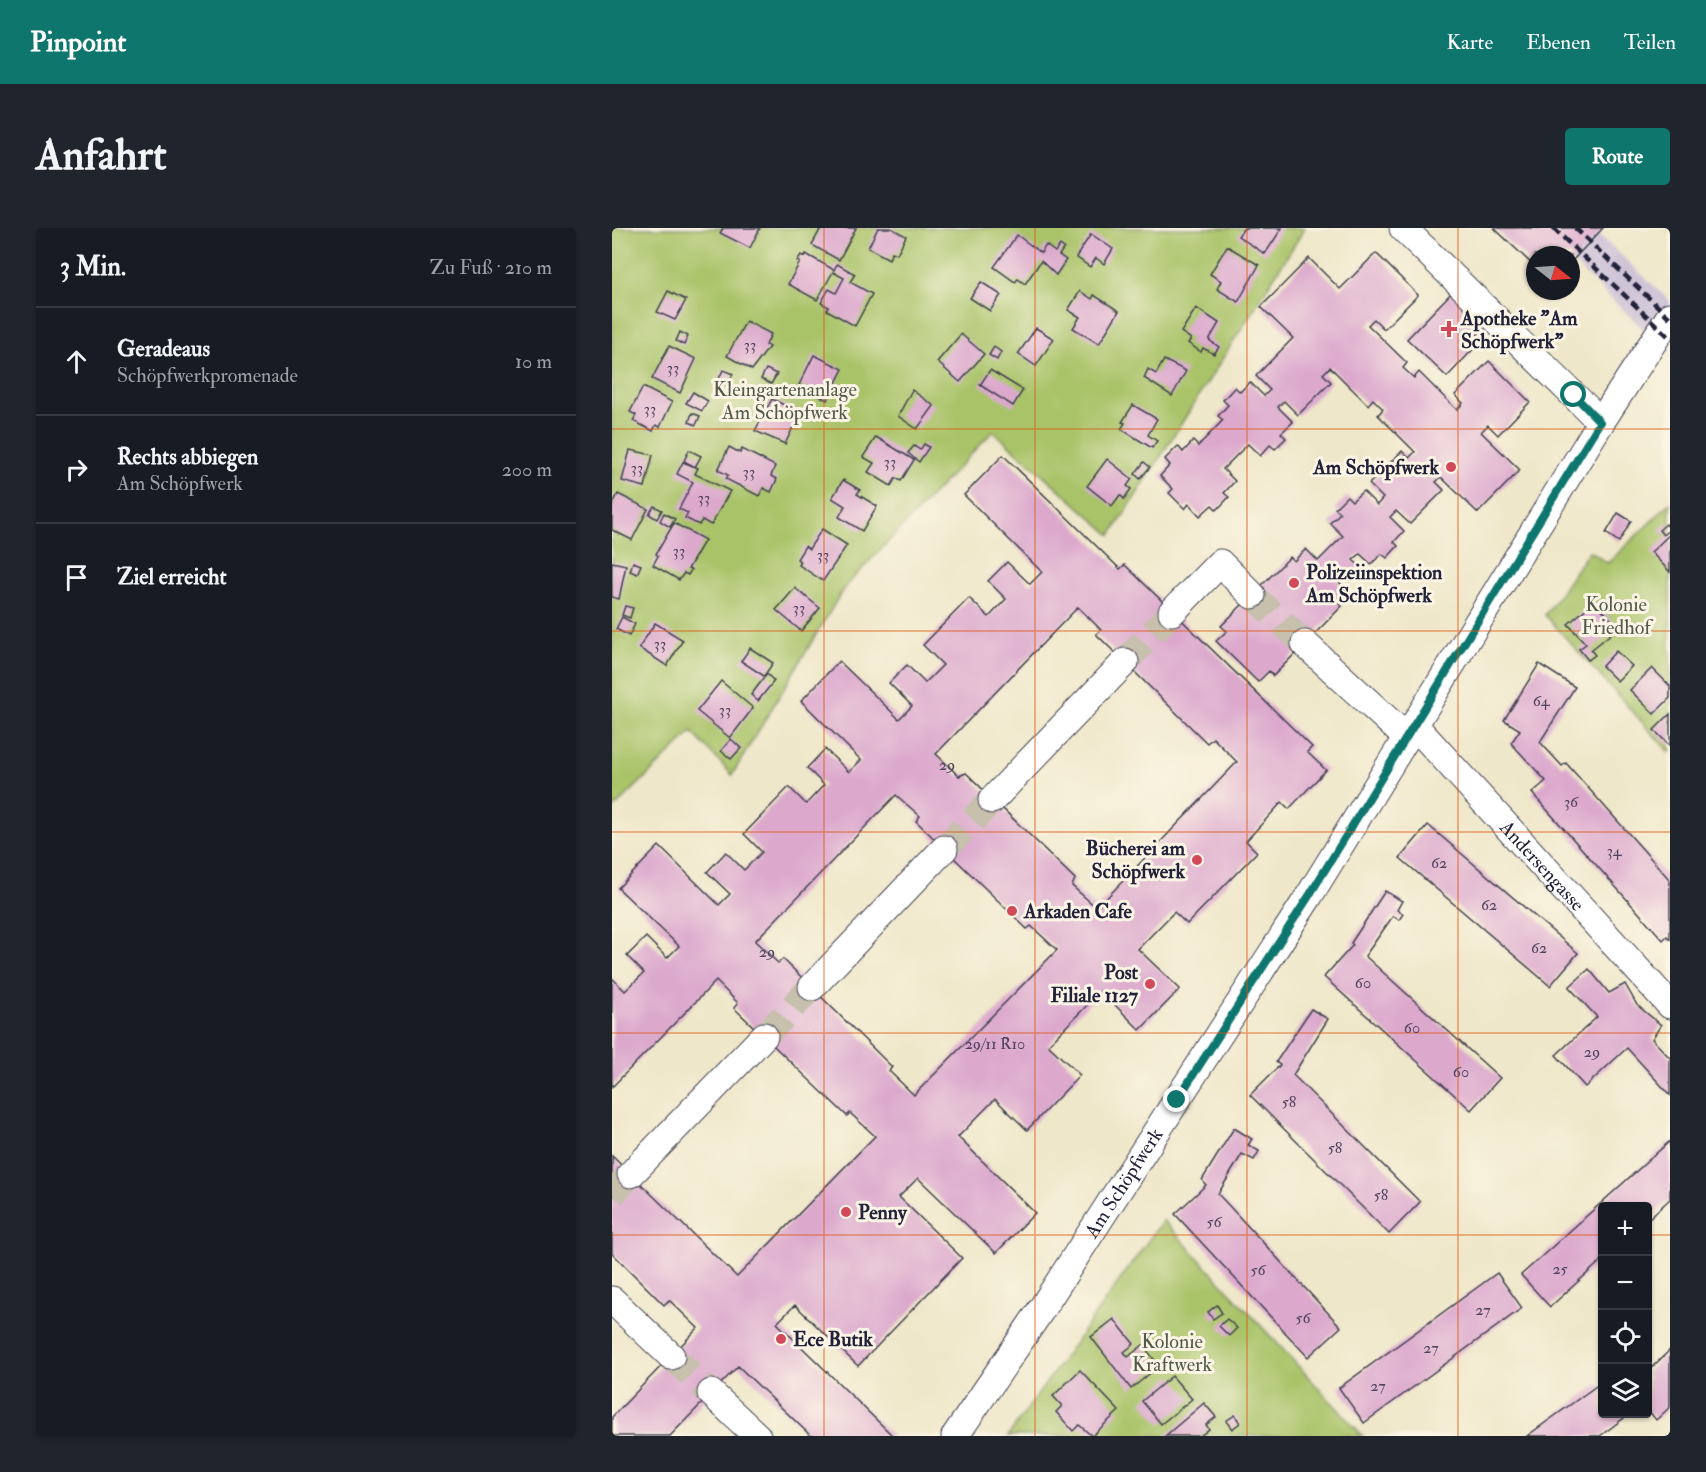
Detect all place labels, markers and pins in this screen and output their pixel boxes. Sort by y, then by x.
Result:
place label: Apotheke "Am Schöpfwerk" [1460,306,1578,355]
marker: Apotheke "Am Schöpfwerk" [1442,322,1456,336]
place label: Am Schöpfwerk [1312,455,1439,481]
marker: Am Schöpfwerk [1444,460,1458,474]
place label: Polizeiinspektion Am Schöpfwerk [1305,560,1443,609]
marker: Polizeiinspektion Am Schöpfwerk [1287,576,1301,590]
place label: Bücherei am Schöpfwerk [1086,836,1185,885]
marker: Bücherei am Schöpfwerk [1190,853,1204,867]
place label: Arkaden Cafe [1023,899,1133,924]
marker: Arkaden Cafe [1005,904,1019,918]
place label: Post Filiale 1127 [1050,960,1139,1008]
marker: Post Filiale 1127 [1143,977,1157,991]
place label: Penny [858,1200,908,1226]
marker: Penny [839,1205,853,1219]
place label: Ece Butik [793,1327,873,1352]
marker: Ece Butik [774,1332,788,1346]

